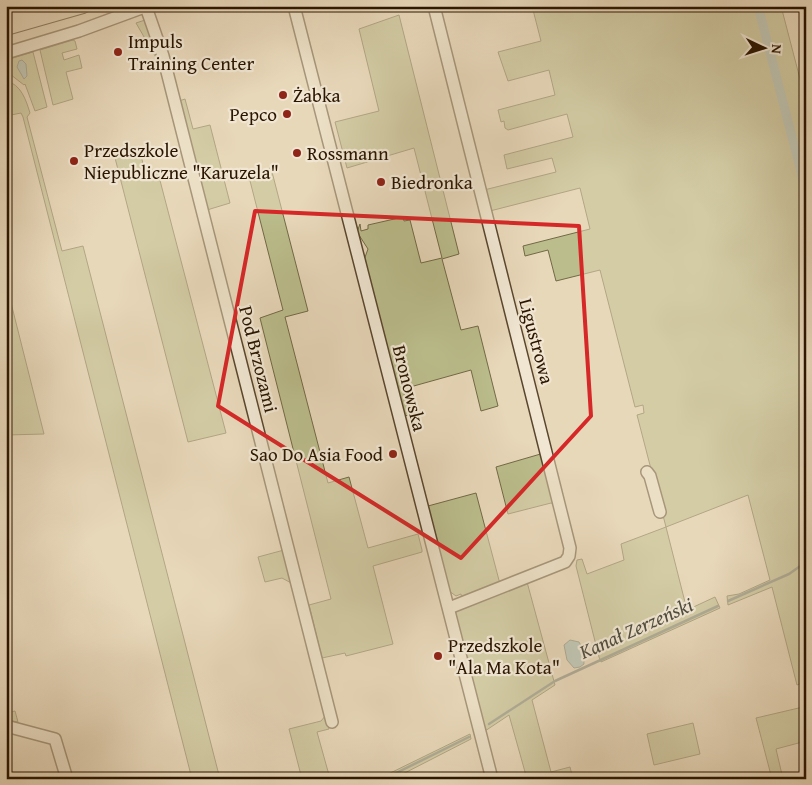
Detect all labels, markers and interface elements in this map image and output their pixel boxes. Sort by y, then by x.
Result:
north arrow [740,22,790,72]
place label: Impuls Training Center [128,27,254,77]
text: N [767,44,787,55]
marker: Impuls Training Center [112,46,124,58]
place label: Żabka [293,81,341,109]
marker: Żabka [277,89,289,101]
place label: Pepco [230,100,277,128]
marker: Pepco [281,108,293,120]
place label: Przedszkole Niepubliczne "Karuzela" [84,136,279,186]
place label: Rossmann [307,139,389,167]
marker: Rossmann [291,147,303,159]
marker: Przedszkole Niepubliczne "Karuzela" [68,155,80,167]
place label: Biedronka [391,168,473,196]
marker: Biedronka [375,176,387,188]
street label: Ligustrowa [512,295,562,387]
street label: Pod Brzozami [232,303,286,415]
street label: Bronowska [386,342,434,434]
place label: Sao Do Asia Food [250,440,384,468]
marker: Sao Do Asia Food [387,448,399,460]
water label: Kanał Zerzeński [573,590,697,666]
place label: Przedszkole "Ala Ma Kota" [448,631,560,681]
marker: Przedszkole "Ala Ma Kota" [432,650,444,662]

